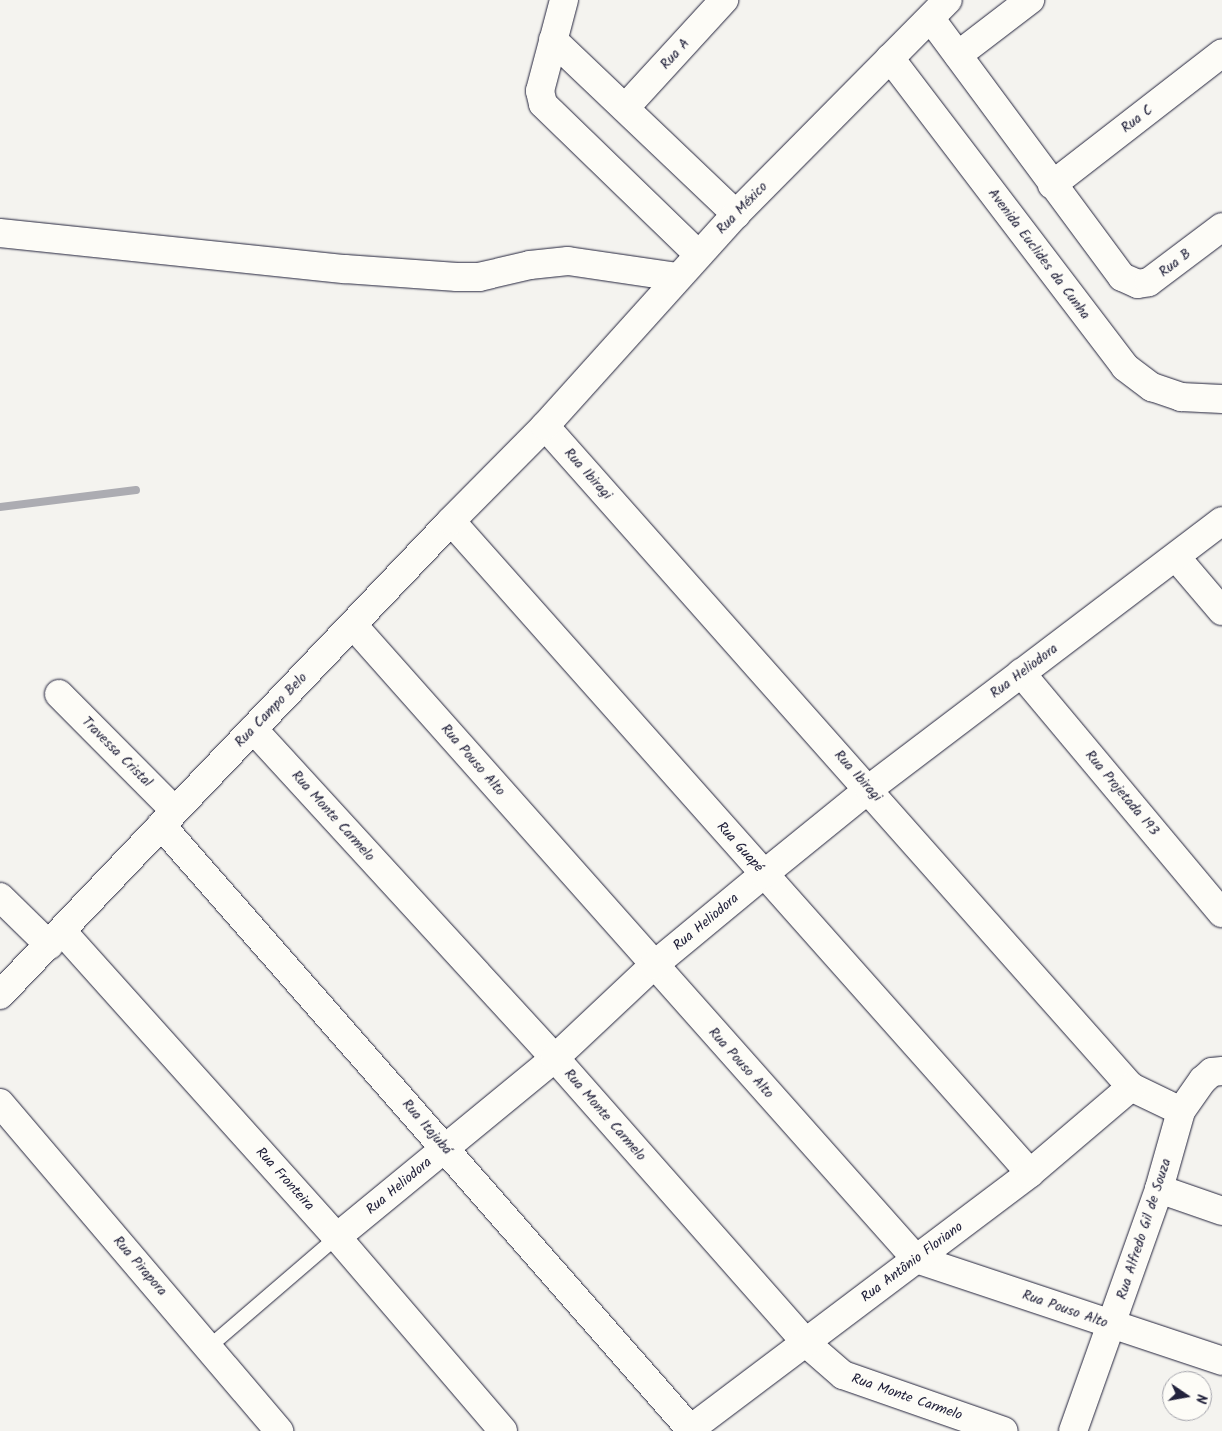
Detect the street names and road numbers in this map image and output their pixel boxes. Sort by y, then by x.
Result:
street label: Rua A [657,35,693,73]
street label: Rua C [1118,101,1156,137]
street label: Rua México [713,178,771,238]
street label: Avenida Euclides da Cunha [984,185,1094,323]
street label: Rua B [1156,245,1194,281]
street label: Rua Ibiragi [561,445,615,503]
street label: Rua Heliodora [987,640,1061,702]
street label: Rua Campo Belo [231,669,311,751]
street label: Travessa Cristal [78,713,156,791]
street label: Rua Pouso Alto [437,721,509,799]
street label: Rua Ibiragi [831,747,885,805]
street label: Rua Projetada 193 [1082,747,1162,839]
street label: Rua Monte Carmelo [288,767,378,865]
street label: Rua Guapé [713,818,767,876]
street label: Rua Heliodora [670,890,742,954]
street label: Rua Pouso Alto [705,1024,777,1102]
street label: Rua Monte Carmelo [561,1066,649,1164]
street label: Rua Itajubá [398,1096,456,1158]
street label: Rua Fronteira [252,1144,318,1214]
street label: Rua Heliodora [363,1154,435,1218]
street label: Rua Alfredo Gil de Souza [1113,1156,1175,1302]
street label: Rua Antônio Floriano [858,1218,966,1306]
street label: Rua Pirapora [110,1233,170,1299]
street label: Rua Pouso Alto [1020,1287,1110,1331]
street label: Rua Monte Carmelo [849,1370,965,1424]

